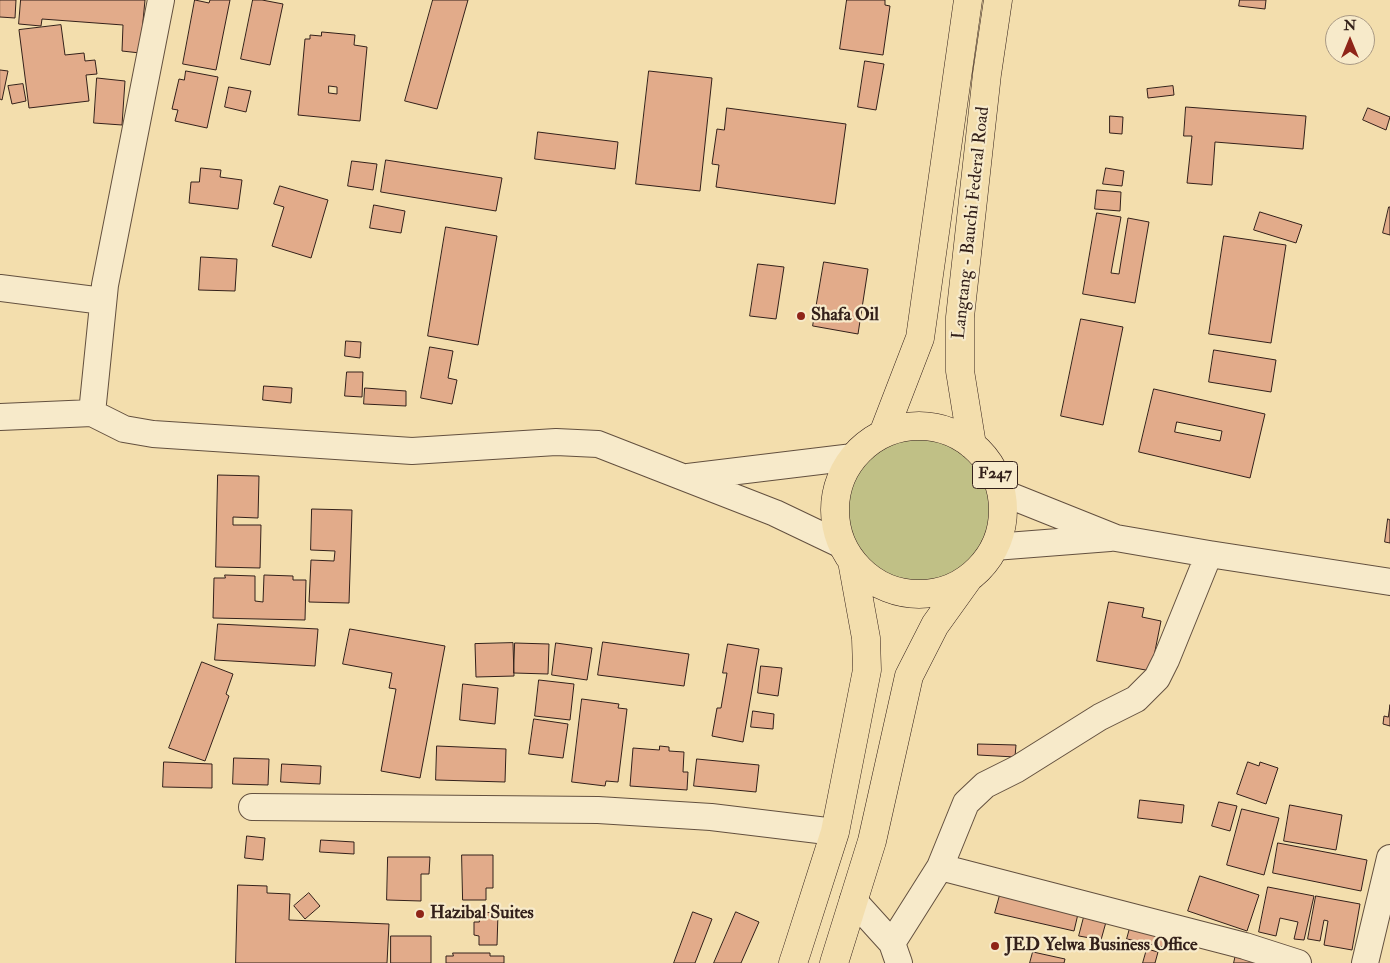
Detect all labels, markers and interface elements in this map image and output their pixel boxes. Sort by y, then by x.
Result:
north arrow [1325,15,1375,65]
text: N [1344,17,1356,34]
street label: Langtang - Bauchi Federal Road [949,106,995,340]
place label: Shafa Oil [811,305,879,327]
marker: Shafa Oil [795,310,807,322]
road number: F247 [972,462,1018,488]
place label: Hazibal Suites [430,903,534,925]
marker: Hazibal Suites [414,908,426,920]
place label: JED Yelwa Business Office [1005,935,1198,957]
marker: JED Yelwa Business Office [989,940,1001,952]

